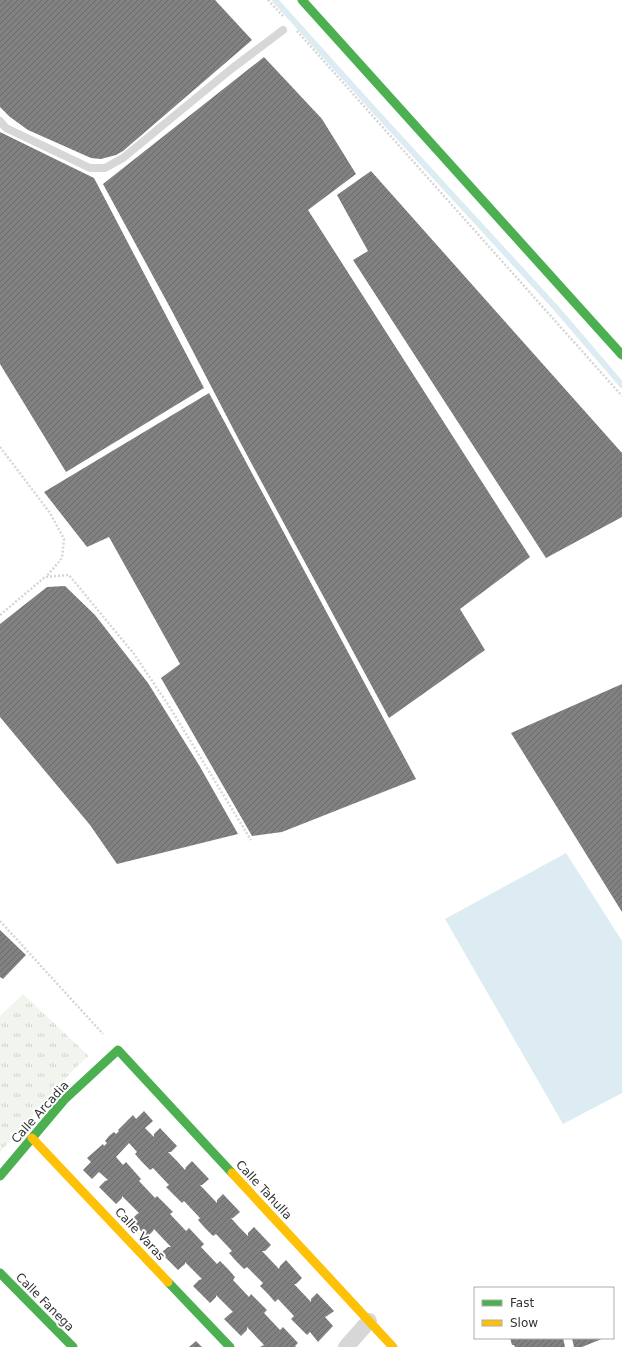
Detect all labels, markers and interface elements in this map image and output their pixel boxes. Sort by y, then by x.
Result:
street label: Calle Arcadia [8,1078,72,1146]
street label: Calle Tahulla [233,1158,295,1222]
street label: Calle Varas [112,1205,168,1263]
street label: Calle Fanega [13,1270,77,1334]
legend [474,1287,614,1339]
text: Fast [510,1296,534,1310]
text: Slow [510,1316,538,1330]

